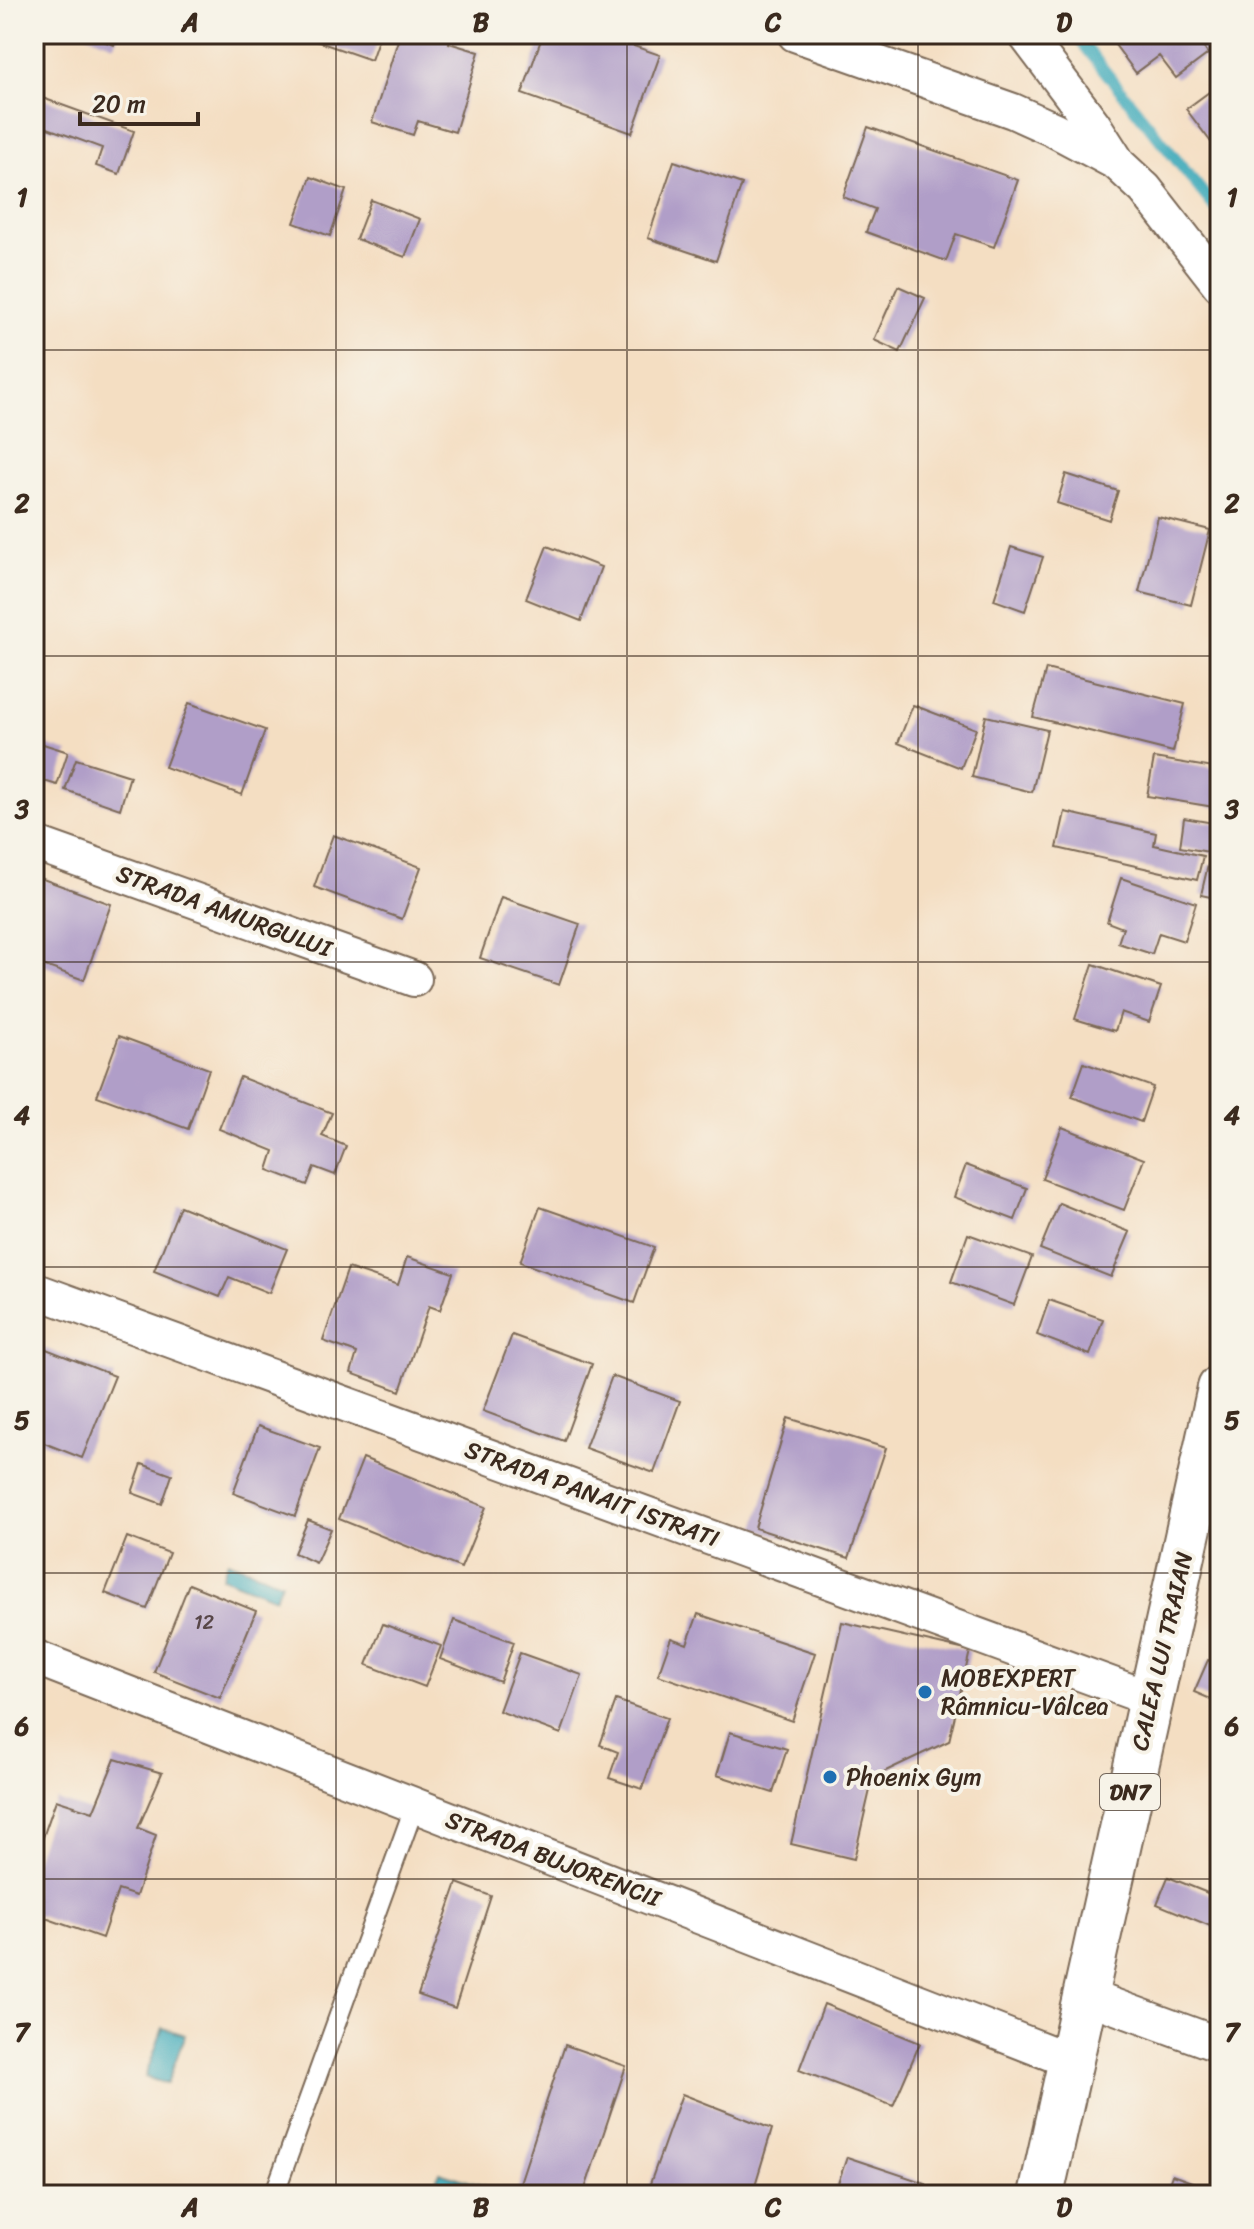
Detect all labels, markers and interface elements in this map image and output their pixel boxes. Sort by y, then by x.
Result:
text: A [180,0,199,45]
text: B [473,0,490,45]
text: C [764,0,782,45]
text: D [1056,0,1072,45]
scale bar [80,76,198,126]
text: 20 m [92,83,146,125]
text: 1 [16,174,28,220]
text: 1 [1226,174,1238,220]
text: 2 [13,480,30,526]
text: 2 [1223,480,1240,526]
text: 3 [14,786,30,832]
text: 3 [1224,786,1240,832]
street label: STRADA AMURGULUI [110,852,339,970]
text: 4 [14,1092,30,1138]
text: 4 [1224,1092,1240,1138]
text: 5 [14,1397,30,1443]
text: 5 [1224,1397,1240,1443]
street label: STRADA PANAIT ISTRATI [459,1428,726,1560]
street label: CALEA LUI TRAIAN [1119,1547,1205,1755]
house number: 12 [194,1605,215,1640]
place label: MOBEXPERT Râmnicu-Vâlcea [941,1657,1109,1727]
marker: MOBEXPERT Râmnicu-Vâlcea [916,1683,934,1701]
text: 6 [14,1703,30,1749]
text: 6 [1224,1703,1240,1749]
place label: Phoenix Gym [846,1756,982,1798]
marker: Phoenix Gym [821,1768,839,1786]
road number: DN7 [1100,1774,1160,1810]
street label: STRADA BUJORENCII [439,1799,668,1920]
text: 7 [15,2009,32,2055]
text: 7 [1225,2009,1242,2055]
text: A [180,2184,199,2229]
text: B [473,2184,490,2229]
text: C [764,2184,782,2229]
text: D [1056,2184,1072,2229]

